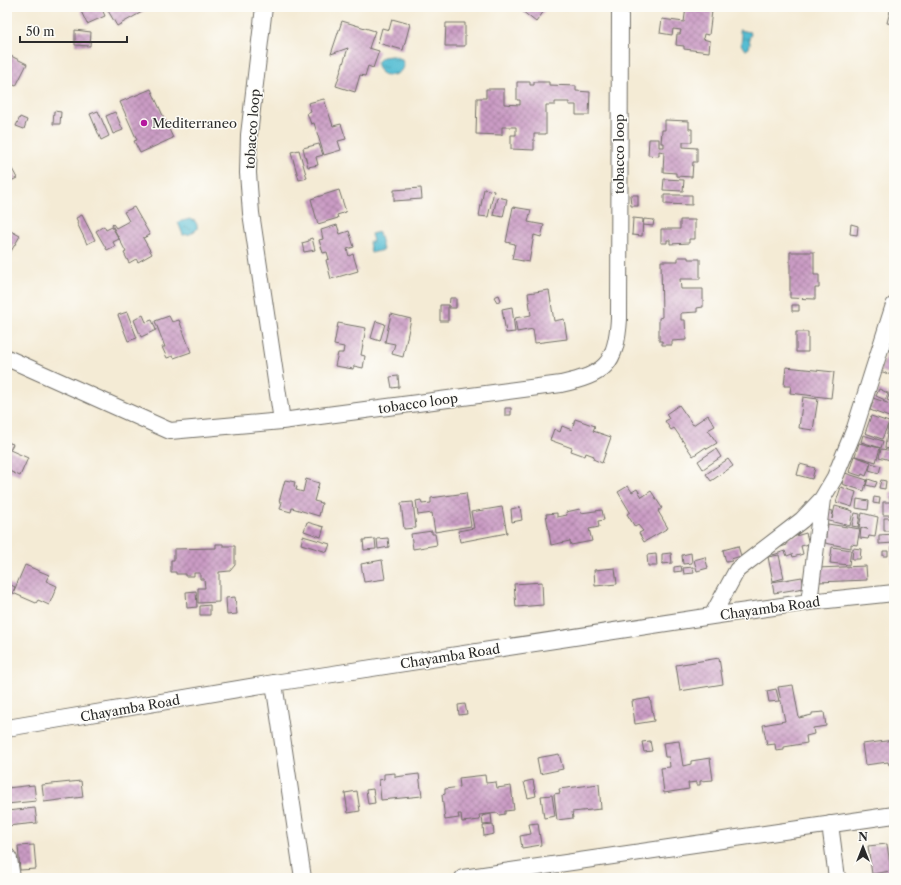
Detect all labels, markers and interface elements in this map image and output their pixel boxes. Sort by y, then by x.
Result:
scale bar [20,18,127,44]
text: 50 m [26,24,55,39]
street label: tobacco loop [241,88,263,170]
street label: tobacco loop [611,114,627,194]
place label: Mediterraneo [152,115,237,131]
marker: Mediterraneo [139,118,149,128]
street label: tobacco loop [377,389,459,417]
street label: Chayamba Road [719,593,821,623]
street label: Chayamba Road [399,640,501,672]
street label: Chayamba Road [79,691,181,725]
north arrow [843,827,883,867]
text: N [858,830,868,844]

